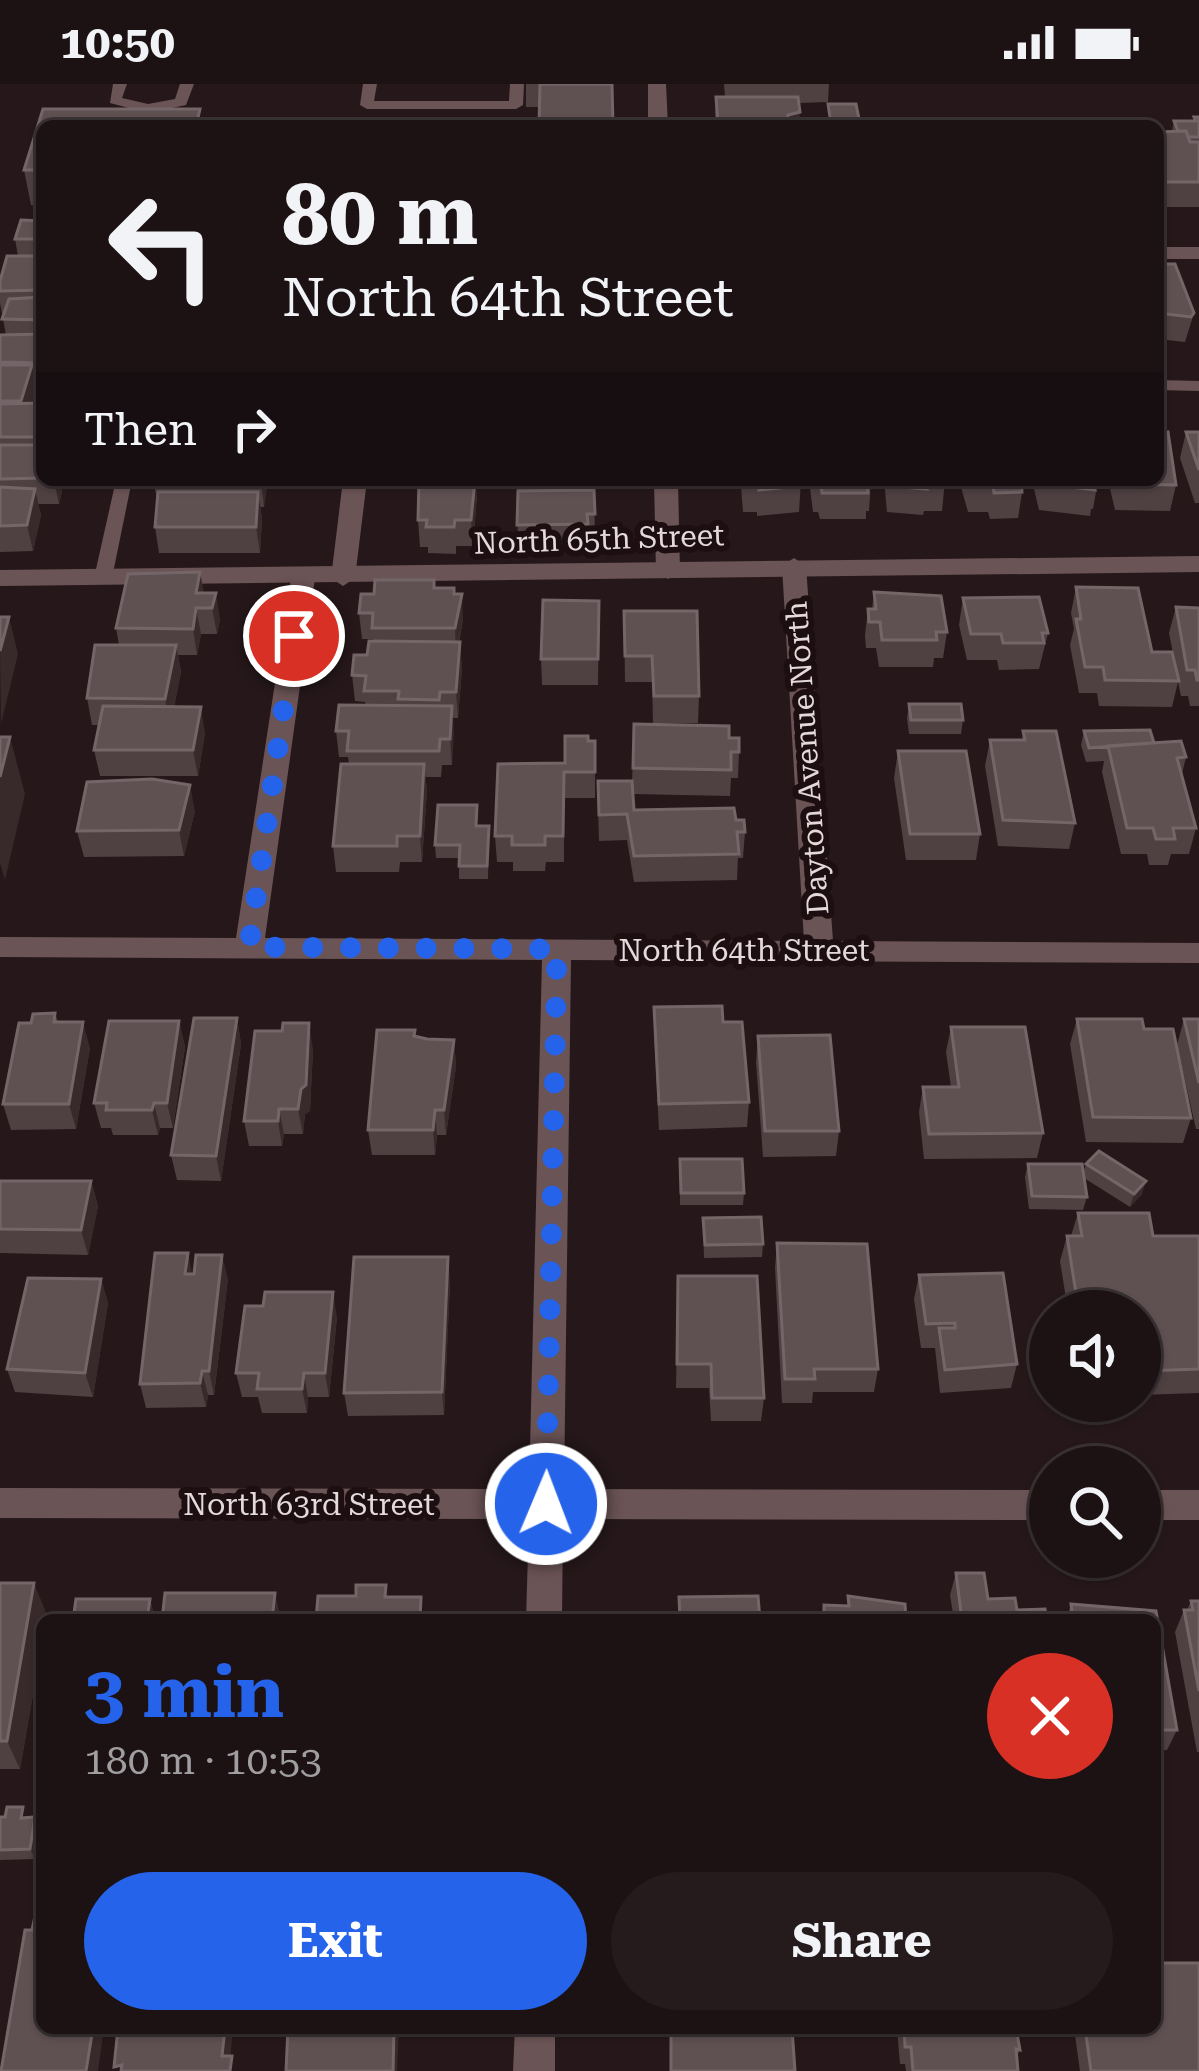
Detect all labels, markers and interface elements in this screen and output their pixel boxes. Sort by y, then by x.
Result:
text: 10:50 [60,16,175,69]
text: 80 m [282,166,478,264]
icon: left [84,168,240,324]
text: North 64th Street [282,266,734,329]
icon: right [221,396,287,462]
text: Then [84,403,197,456]
street label: North 65th Street [473,517,725,561]
pin [243,585,345,687]
street label: Dayton Avenue North [779,600,835,916]
icon: arrive [261,603,327,669]
street label: North 64th Street [619,933,869,968]
map controls [1029,1290,1161,1578]
button: sound [1029,1290,1161,1422]
position arrow [483,1441,609,1567]
button: search [1029,1446,1161,1578]
street label: North 63rd Street [183,1487,435,1522]
text: 3 min [84,1650,284,1735]
button: close [987,1653,1113,1779]
text: 180 m · 10:53 [84,1738,322,1784]
button: Exit [84,1872,587,2010]
button: Share [611,1872,1113,2010]

